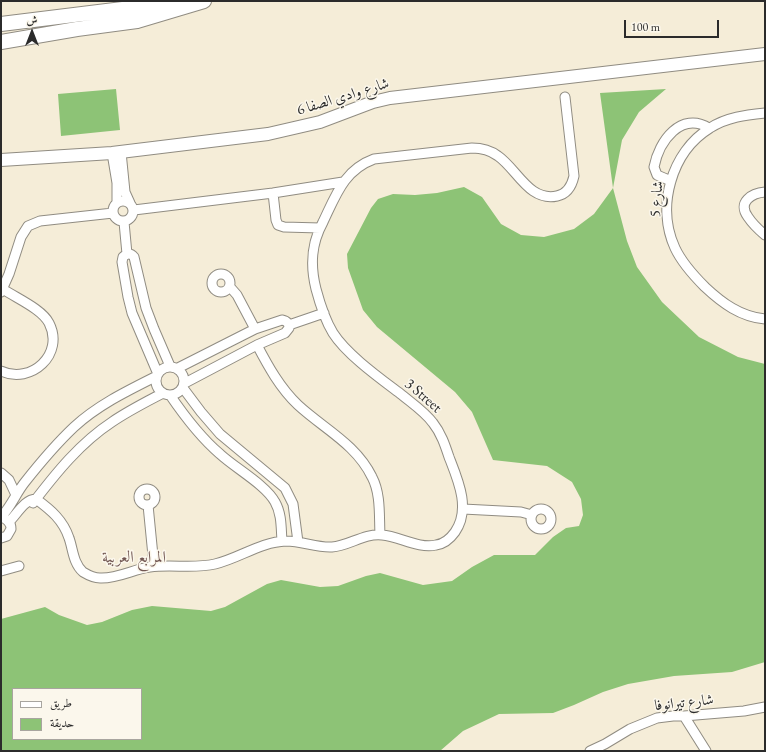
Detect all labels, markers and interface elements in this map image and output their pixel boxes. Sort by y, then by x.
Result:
north arrow [12,12,52,52]
scale bar [626,12,721,38]
text: ش [27,13,37,27]
text: 100 m [631,19,660,35]
street label: شارع وادي الصفا 6 [295,74,391,120]
street label: شارع 5 [646,180,668,218]
street label: 3 Street [401,375,445,417]
district label: المرابع العربية [102,548,166,568]
legend [12,688,142,740]
street label: شارع تيرانوفا [654,691,714,715]
text: طريق [50,695,72,711]
text: حديقة [50,715,74,731]

